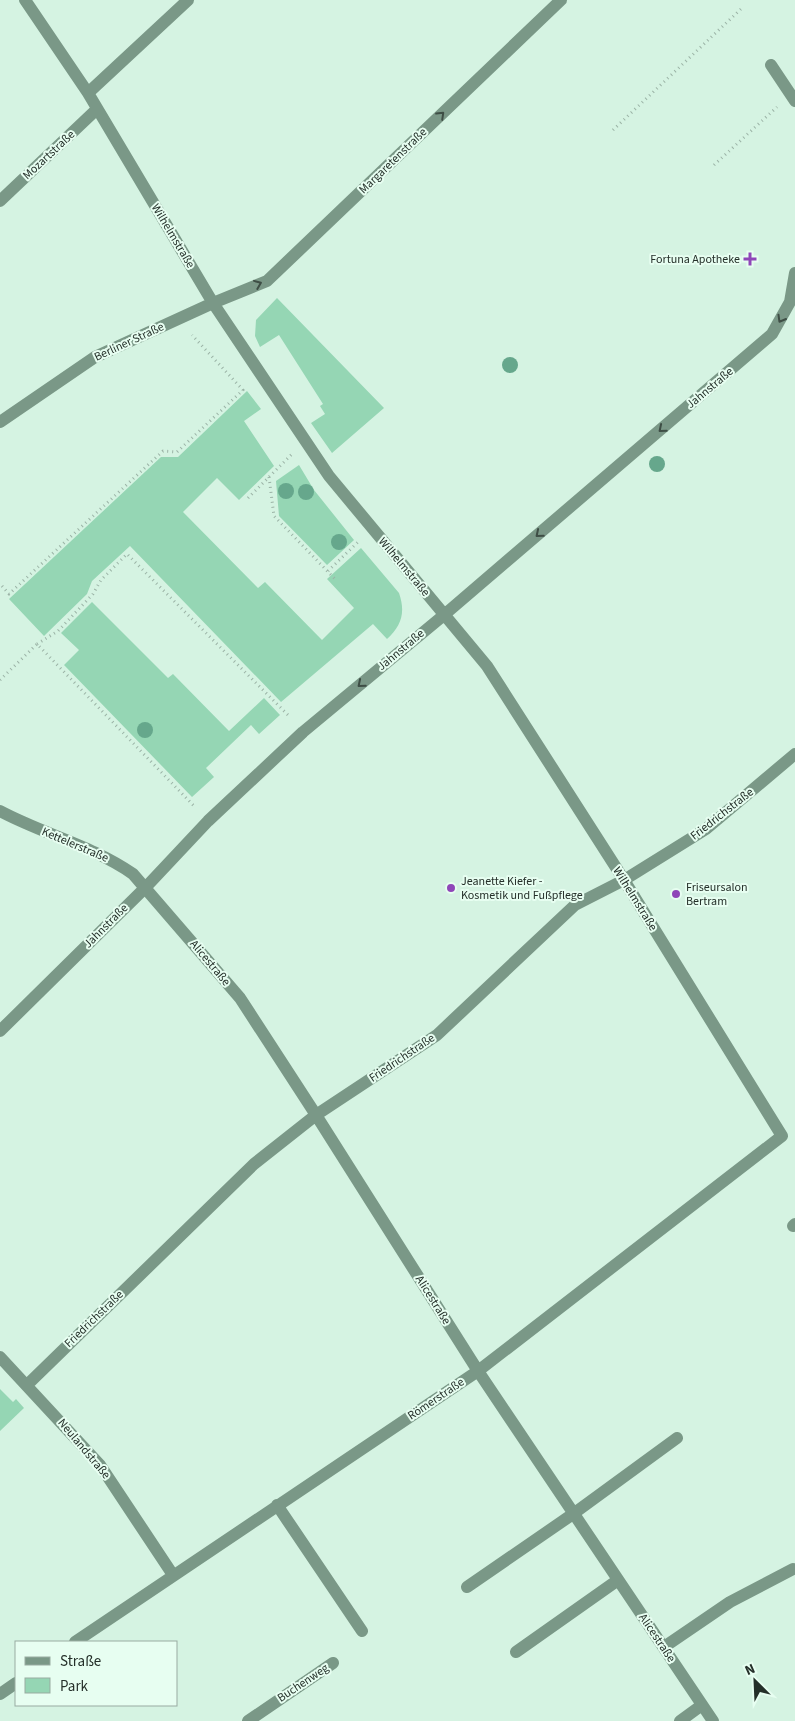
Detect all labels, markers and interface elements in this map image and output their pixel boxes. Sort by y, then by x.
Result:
one-way arrow [435,112,444,121]
street label: Margaretenstraße [355,124,431,198]
street label: Mozartstraße [19,126,79,184]
street label: Wilhelmstraße [147,201,199,272]
place label: Fortuna Apotheke [650,251,740,268]
marker: Fortuna Apotheke [744,253,756,265]
one-way arrow [253,280,262,291]
one-way arrow [777,313,787,322]
street label: Berliner Straße [91,318,167,366]
street label: Jahnstraße [683,363,737,413]
one-way arrow [659,423,668,432]
one-way arrow [535,528,544,537]
street label: Wilhelmstraße [374,534,434,600]
street label: Jahnstraße [374,625,428,675]
one-way arrow [357,678,366,687]
street label: Friedrichstraße [687,784,757,844]
street label: Kettelerstraße [39,823,111,867]
street label: Wilhelmstraße [609,864,661,934]
place label: Jeanette Kiefer - Kosmetik und Fußpflege [461,873,583,904]
place label: Friseursalon Bertram [686,879,748,910]
marker: Jeanette Kiefer - Kosmetik und Fußpflege [445,882,457,894]
marker: Friseursalon Bertram [670,888,682,900]
street label: Jahnstraße [80,900,132,952]
street label: Alicestraße [186,936,234,990]
street label: Friedrichstraße [366,1030,438,1086]
street label: Alicestraße [411,1272,455,1328]
street label: Friedrichstraße [61,1286,127,1352]
street label: Römerstraße [404,1374,468,1424]
street label: Neulandstraße [54,1415,114,1483]
street label: Alicestraße [634,1610,680,1666]
legend [15,1641,178,1706]
text: Straße [60,1651,101,1672]
north arrow [730,1656,780,1706]
text: N [742,1659,758,1681]
street label: Buchenweg [274,1660,332,1706]
text: Park [60,1676,89,1697]

